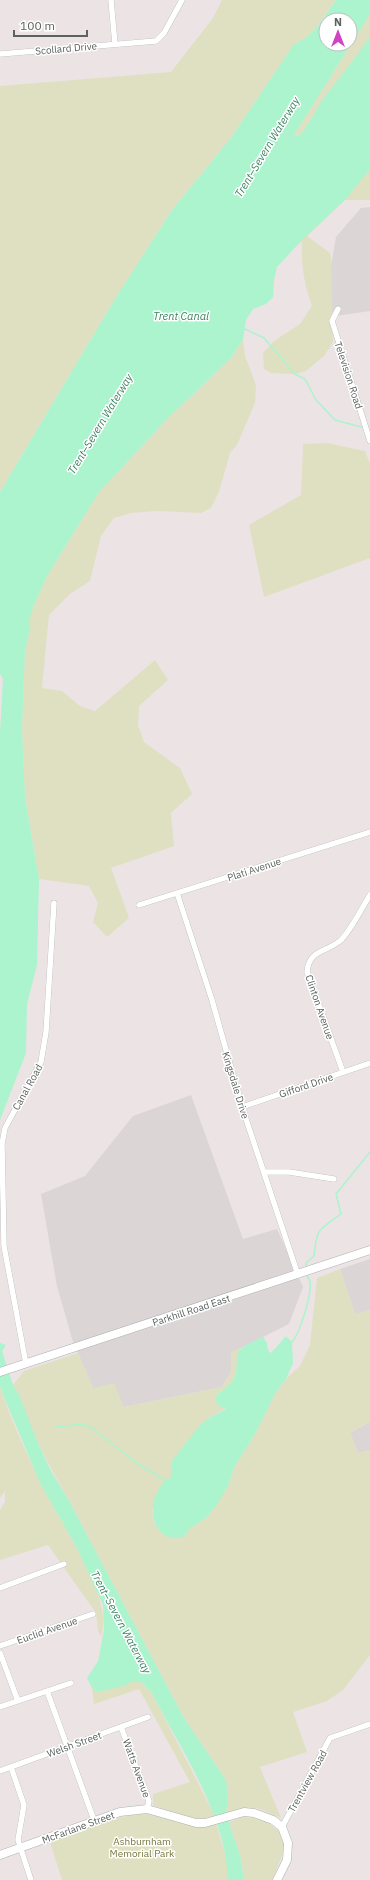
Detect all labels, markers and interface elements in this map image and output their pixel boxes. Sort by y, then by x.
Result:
scale bar [14,12,87,38]
north arrow [318,12,358,52]
text: N [334,15,342,29]
text: 100 m [20,18,55,33]
street label: Scollard Drive [35,39,98,58]
water label: Trent–Severn Waterway [231,94,303,200]
water label: Trent Canal [153,309,209,323]
street label: Television Road [332,340,366,411]
water label: Trent–Severn Waterway [64,371,136,477]
street label: Plati Avenue [226,855,283,884]
street label: Clinton Avenue [302,973,337,1042]
street label: Kingsdale Drive [219,1050,252,1121]
street label: Canal Road [9,1062,45,1113]
street label: Gifford Drive [277,1070,335,1101]
street label: Parkhill Road East [151,1292,232,1329]
water label: Trent–Severn Waterway [88,1568,154,1677]
street label: Euclid Avenue [15,1614,80,1647]
street label: Welsh Street [45,1728,104,1760]
street label: Watts Avenue [120,1737,153,1800]
street label: Trentview Road [285,1748,330,1815]
street label: McFarlane Street [40,1808,117,1847]
park label: Ashburnham Memorial Park [110,1835,175,1860]

